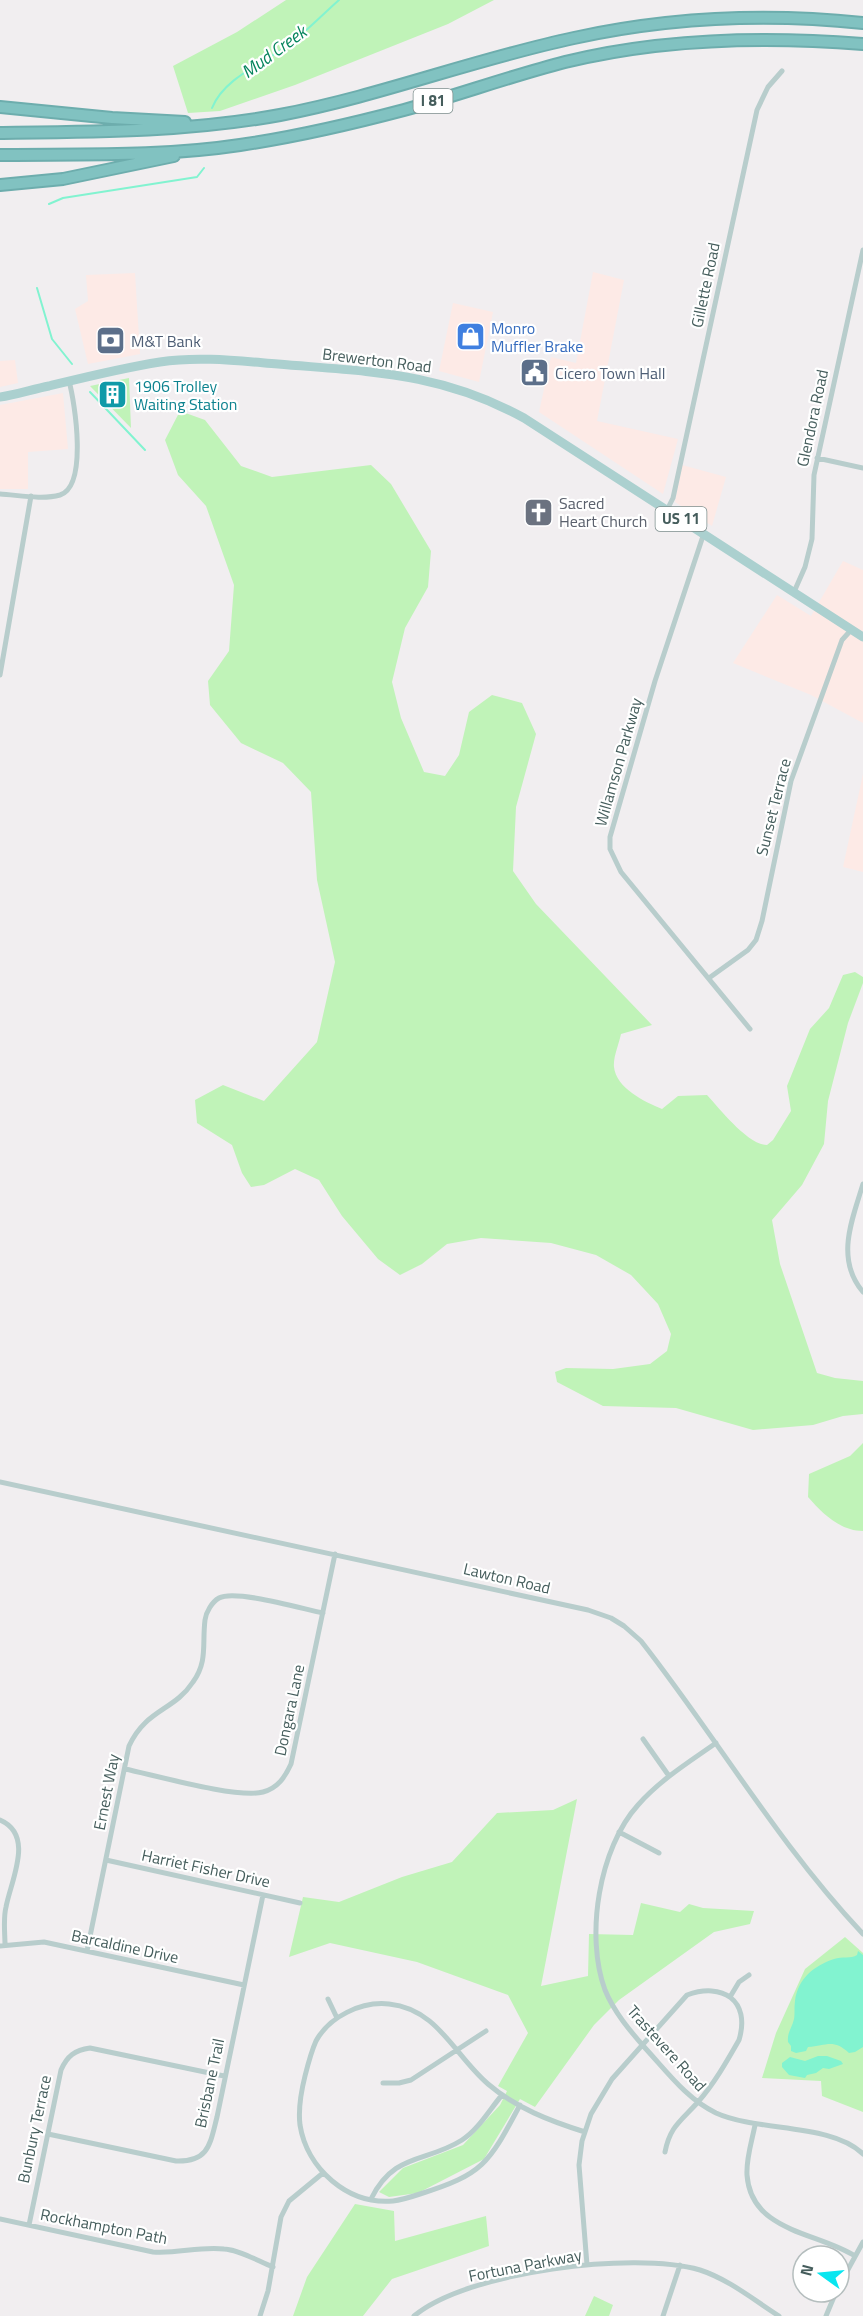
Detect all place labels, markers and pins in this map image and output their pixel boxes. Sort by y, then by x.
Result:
place label: Monro Muffler Brake [491,316,583,358]
shop icon: Monro Muffler Brake [454,321,486,353]
bank icon: M&T Bank [94,325,126,357]
place label: M&T Bank [131,329,201,353]
public building icon: Cicero Town Hall [518,357,550,389]
place label: Cicero Town Hall [555,361,665,385]
place label: 1906 Trolley Waiting Station [134,374,237,416]
building icon: 1906 Trolley Waiting Station [97,379,129,411]
place label: Sacred Heart Church [559,491,647,533]
church icon: Sacred Heart Church [522,496,554,528]

